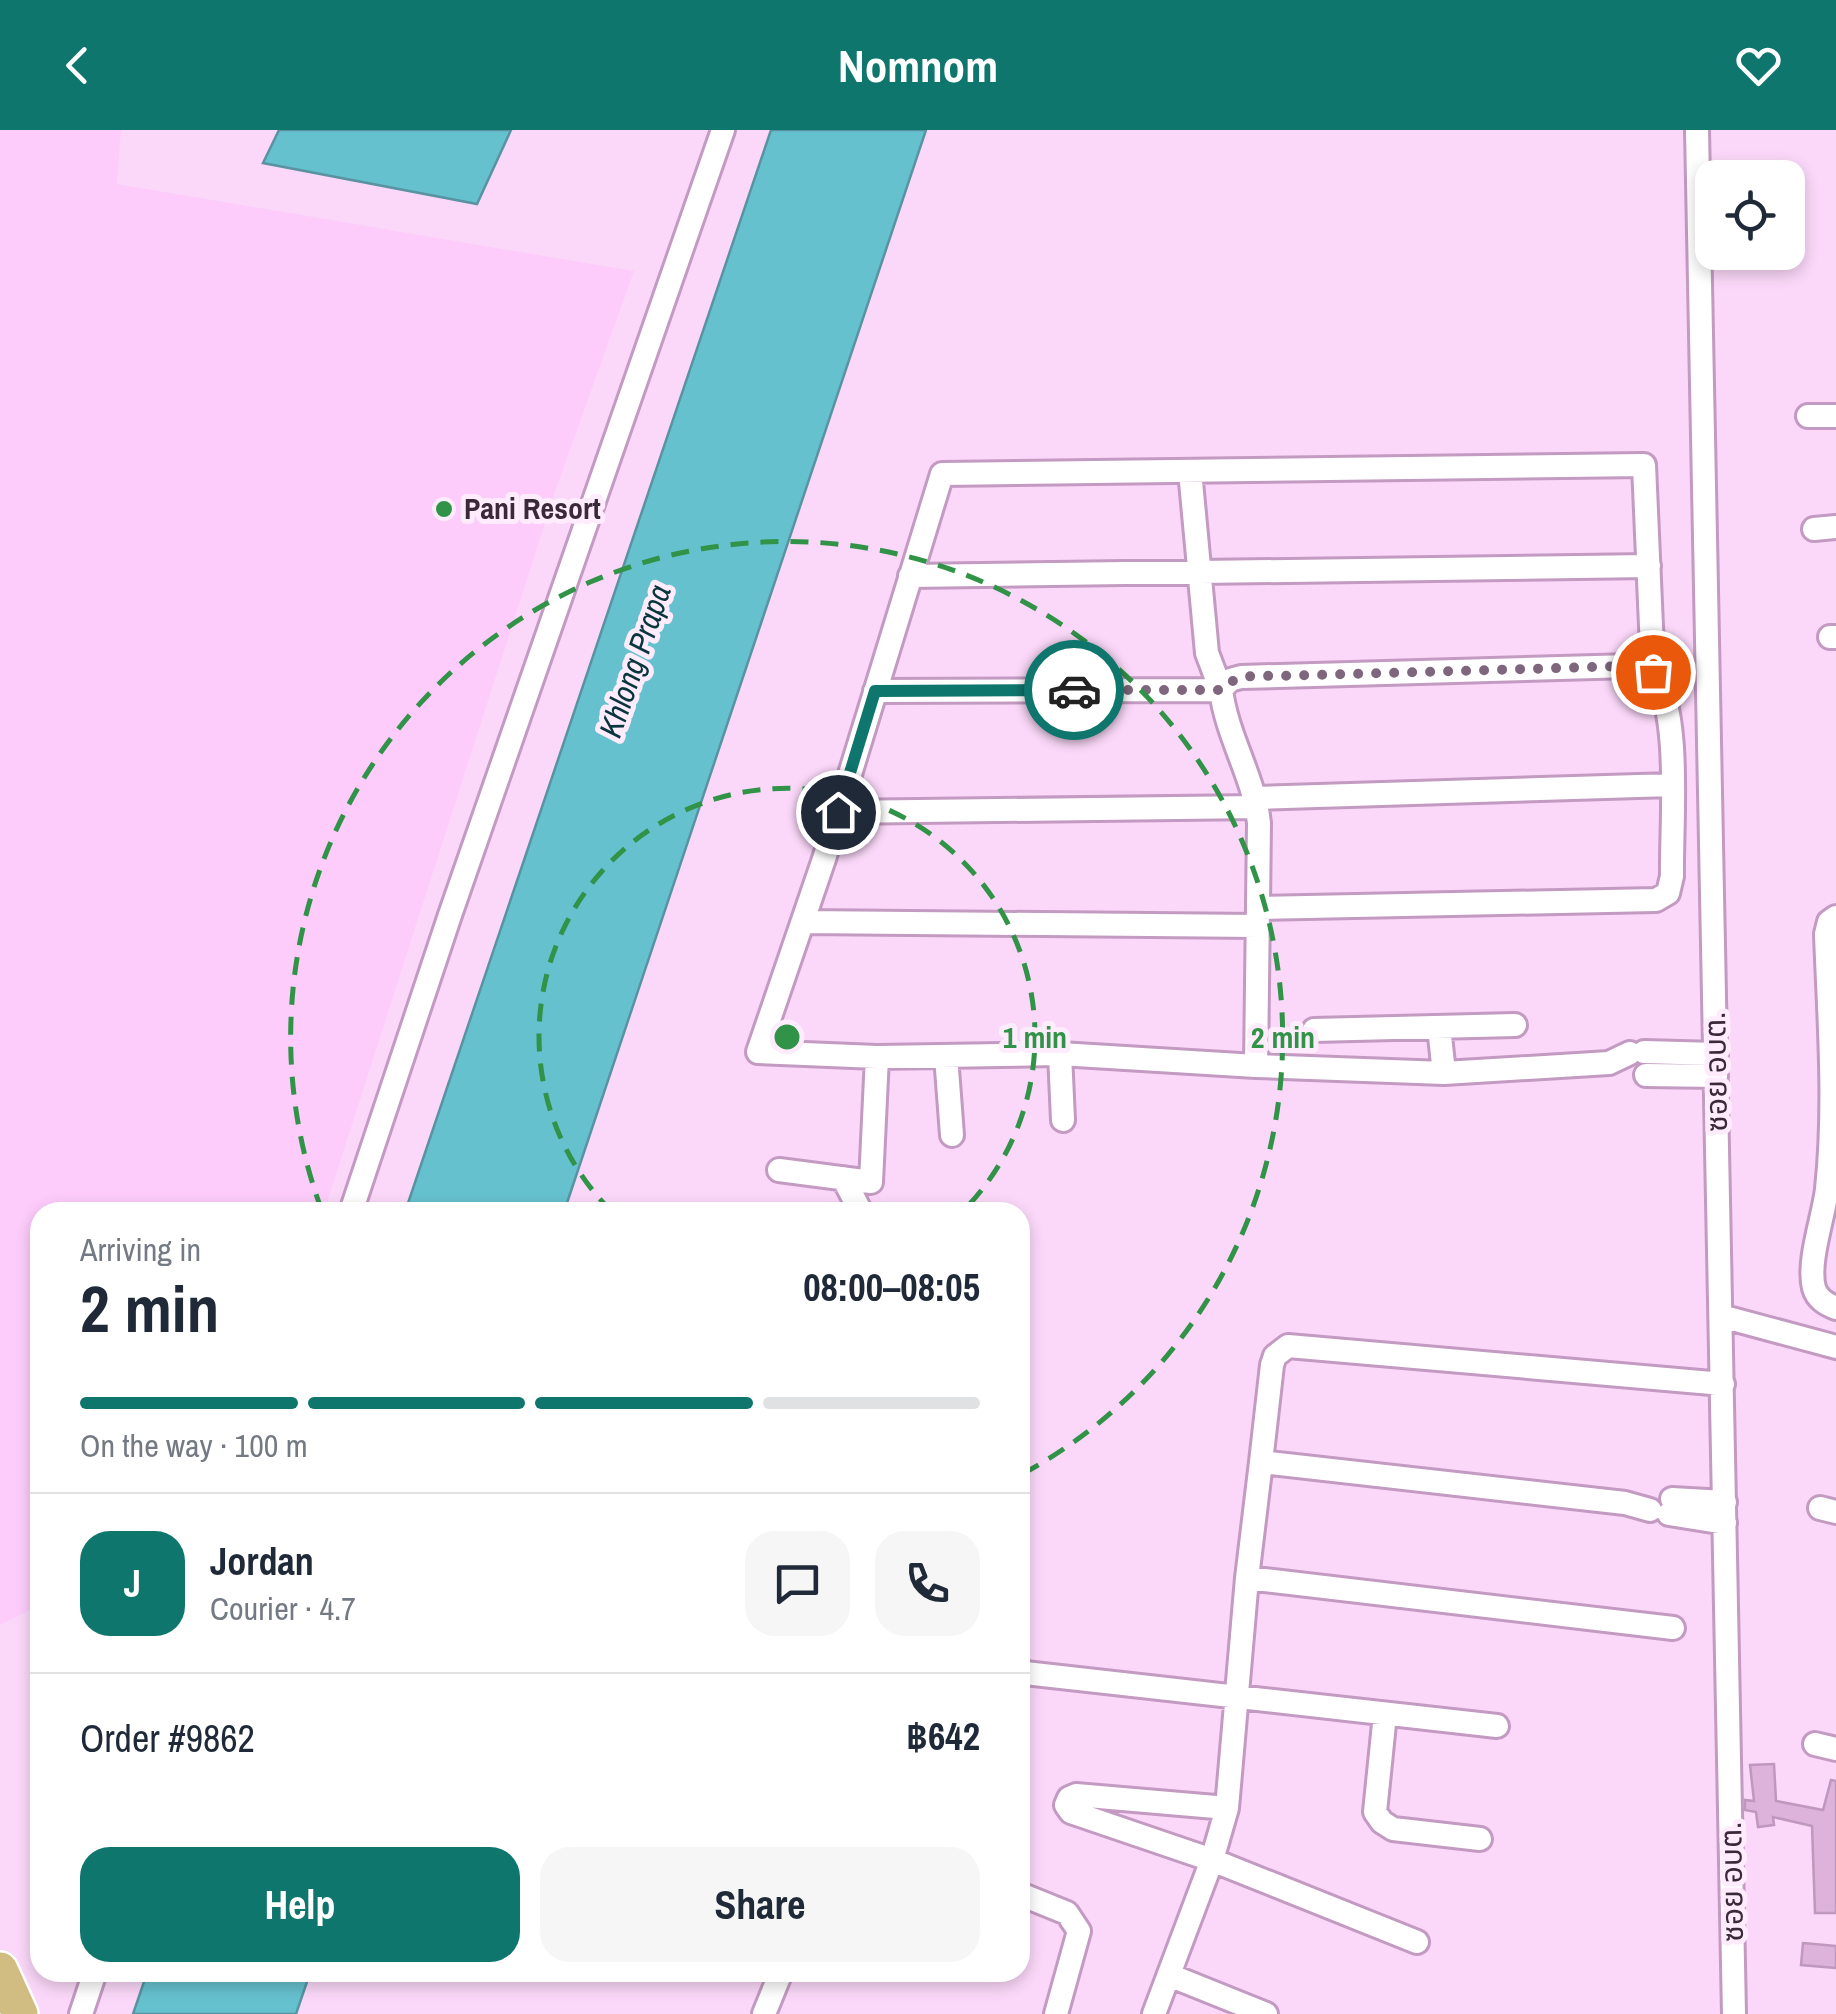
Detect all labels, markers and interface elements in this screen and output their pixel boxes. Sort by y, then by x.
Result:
text: Nomnom [838,35,998,96]
icon: back [50,38,105,93]
icon: heart [1731,38,1786,93]
map controls [1695,160,1805,270]
button: locate [1695,160,1805,270]
place label: Pani Resort [464,488,601,528]
marker: Pani Resort [433,498,455,520]
water label: Khlong Prapa [588,579,681,743]
pin [1611,630,1696,715]
courier [1024,640,1124,740]
icon: bag [1626,645,1681,700]
icon: car [1047,663,1102,718]
pin [796,770,881,855]
icon: home [811,785,866,840]
street label: ซอย อบต. [1694,1012,1736,1132]
text: 1 min [1003,1017,1067,1057]
text: 2 min [1251,1017,1315,1057]
centre of rings [769,1019,805,1055]
text: Arriving in [80,1228,201,1271]
text: 08:00–08:05 [803,1262,980,1313]
text: 2 min [80,1265,219,1352]
text: On the way · 100 m [80,1424,308,1467]
button: chat [745,1531,850,1636]
button: phone [875,1531,980,1636]
text: Jordan [210,1536,314,1587]
text: J [124,1558,141,1609]
text: Courier · 4.7 [210,1587,356,1630]
text: ฿642 [906,1711,980,1762]
text: Order #9862 [80,1713,255,1764]
street label: ซอย อบต. [1710,1822,1752,1942]
button: Help [80,1847,520,1962]
button: Share [540,1847,980,1962]

